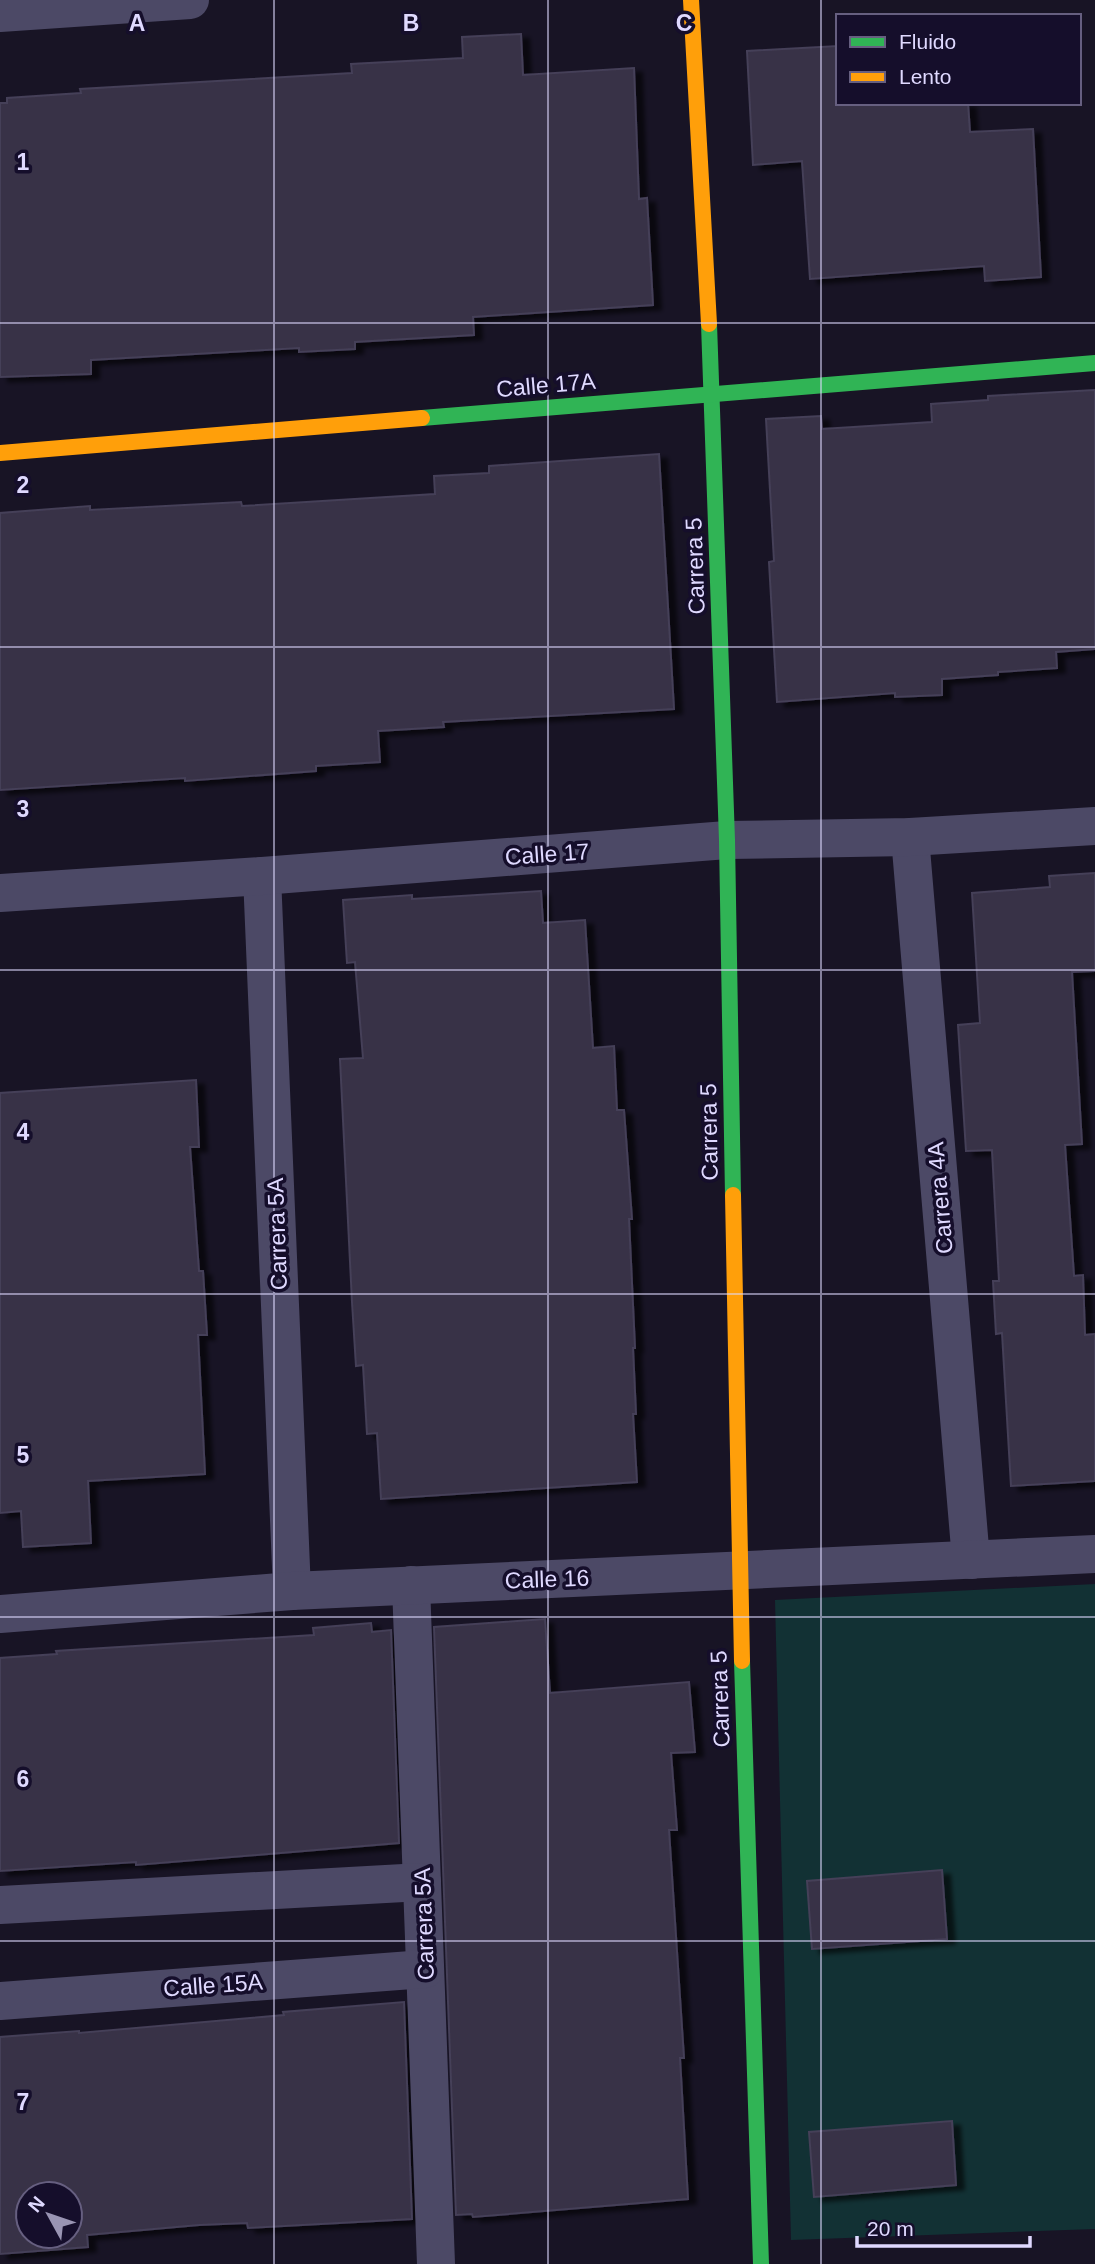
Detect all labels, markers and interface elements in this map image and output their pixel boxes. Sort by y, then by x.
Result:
text: A [129,10,145,36]
text: B [403,10,419,36]
text: C [676,10,692,36]
legend [836,14,1081,105]
text: Fluido [899,30,956,53]
text: Lento [899,65,952,88]
text: 1 [17,149,30,175]
street label: Calle 17A [495,368,597,402]
text: 2 [17,472,29,498]
street label: Carrera 5 [680,517,710,615]
text: 3 [17,796,29,822]
street label: Calle 17 [504,838,590,870]
street label: Carrera 5 [695,1083,723,1181]
text: 4 [17,1119,30,1145]
street label: Carrera 4A [922,1140,958,1255]
street label: Carrera 5A [262,1177,292,1291]
text: 5 [17,1442,30,1468]
street label: Calle 16 [504,1565,590,1593]
street label: Carrera 5 [705,1650,735,1748]
text: 6 [17,1766,29,1792]
street label: Carrera 5A [409,1867,439,1981]
street label: Calle 15A [162,1969,264,2001]
text: 7 [17,2089,29,2115]
north arrow [14,2180,84,2250]
text: N [24,2192,49,2216]
scale bar [857,2204,1030,2248]
text: 20 m [867,2217,914,2240]

